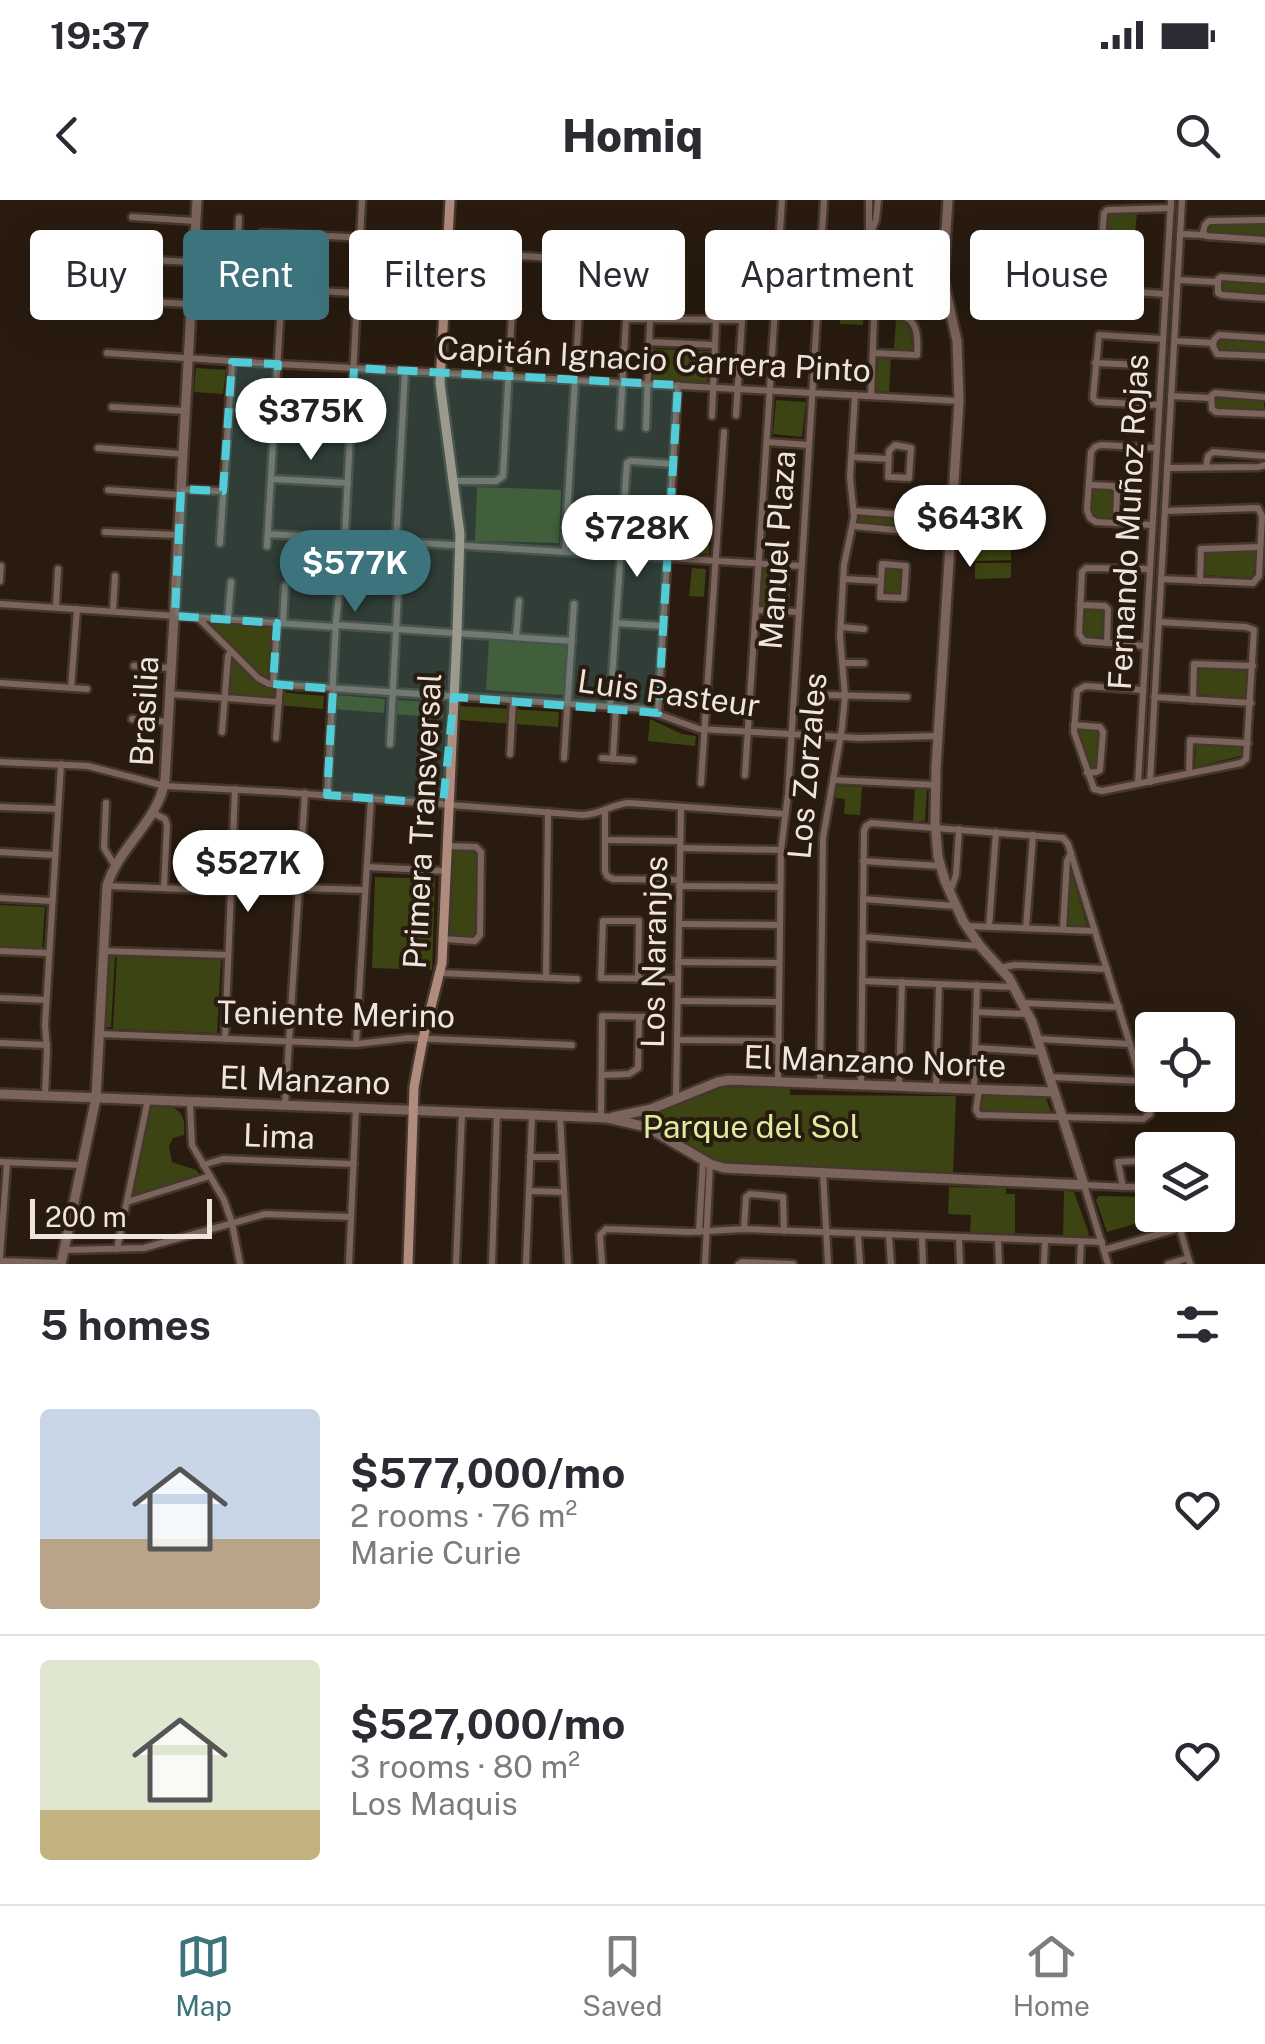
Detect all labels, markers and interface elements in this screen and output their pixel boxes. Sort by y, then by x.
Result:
text: 19:37 [50,13,150,58]
icon: back [40,108,95,163]
icon: search [1170,108,1225,163]
text: Homiq [562,109,703,162]
chip: Buy [30,230,163,320]
chip: Rent [183,230,329,320]
chip: Filters [349,230,522,320]
chip: New [542,230,685,320]
chip: Apartment [705,230,950,320]
chip: House [970,230,1144,320]
street label: Capitán Ignacio Carrera Pinto [436,329,872,389]
street label: Fernando Muñoz Rojas [1101,353,1155,691]
pin: $375K [241,378,381,463]
text: $375K [257,392,365,429]
street label: Manuel Plaza [752,449,802,651]
pin: $643K [900,485,1040,570]
pin: $728K [567,495,707,580]
text: $643K [916,499,1024,536]
text: $728K [584,509,690,546]
pin: $577K [285,530,425,615]
text: $577K [302,544,408,581]
street label: Brasilia [123,655,165,767]
street label: Luis Pasteur [575,662,763,724]
street label: Los Zorzales [780,671,834,861]
street label: Primera Transversal [396,672,448,970]
pin: $527K [178,830,318,915]
text: $527K [195,844,301,881]
street label: Los Naranjos [634,856,674,1048]
street label: Teniente Merino [217,993,455,1035]
map controls [1135,1012,1235,1232]
button: locate [1135,1012,1235,1112]
street label: El Manzano Norte [743,1038,1007,1084]
street label: El Manzano [219,1059,391,1101]
park label: Parque del Sol [643,1108,859,1145]
street label: Lima [242,1116,316,1156]
button: layers [1135,1132,1235,1232]
scale bar [30,1194,212,1238]
text: 200 m [45,1200,127,1233]
icon: filters [1170,1297,1225,1352]
text: 5 homes [40,1300,211,1349]
text: $577,000/mo [350,1448,625,1497]
icon: home [120,1449,240,1569]
icon: heart [1170,1482,1225,1537]
text: 2 rooms · 76 m² [350,1497,577,1534]
text: Marie Curie [350,1534,521,1571]
text: $527,000/mo [350,1699,625,1748]
icon: home [120,1700,240,1820]
icon: heart [1170,1733,1225,1788]
text: 3 rooms · 80 m² [350,1748,580,1785]
text: Los Maquis [350,1785,518,1822]
tab: Map [175,1929,232,2022]
tab: Saved [582,1929,662,2022]
tab: Home [1013,1929,1090,2022]

